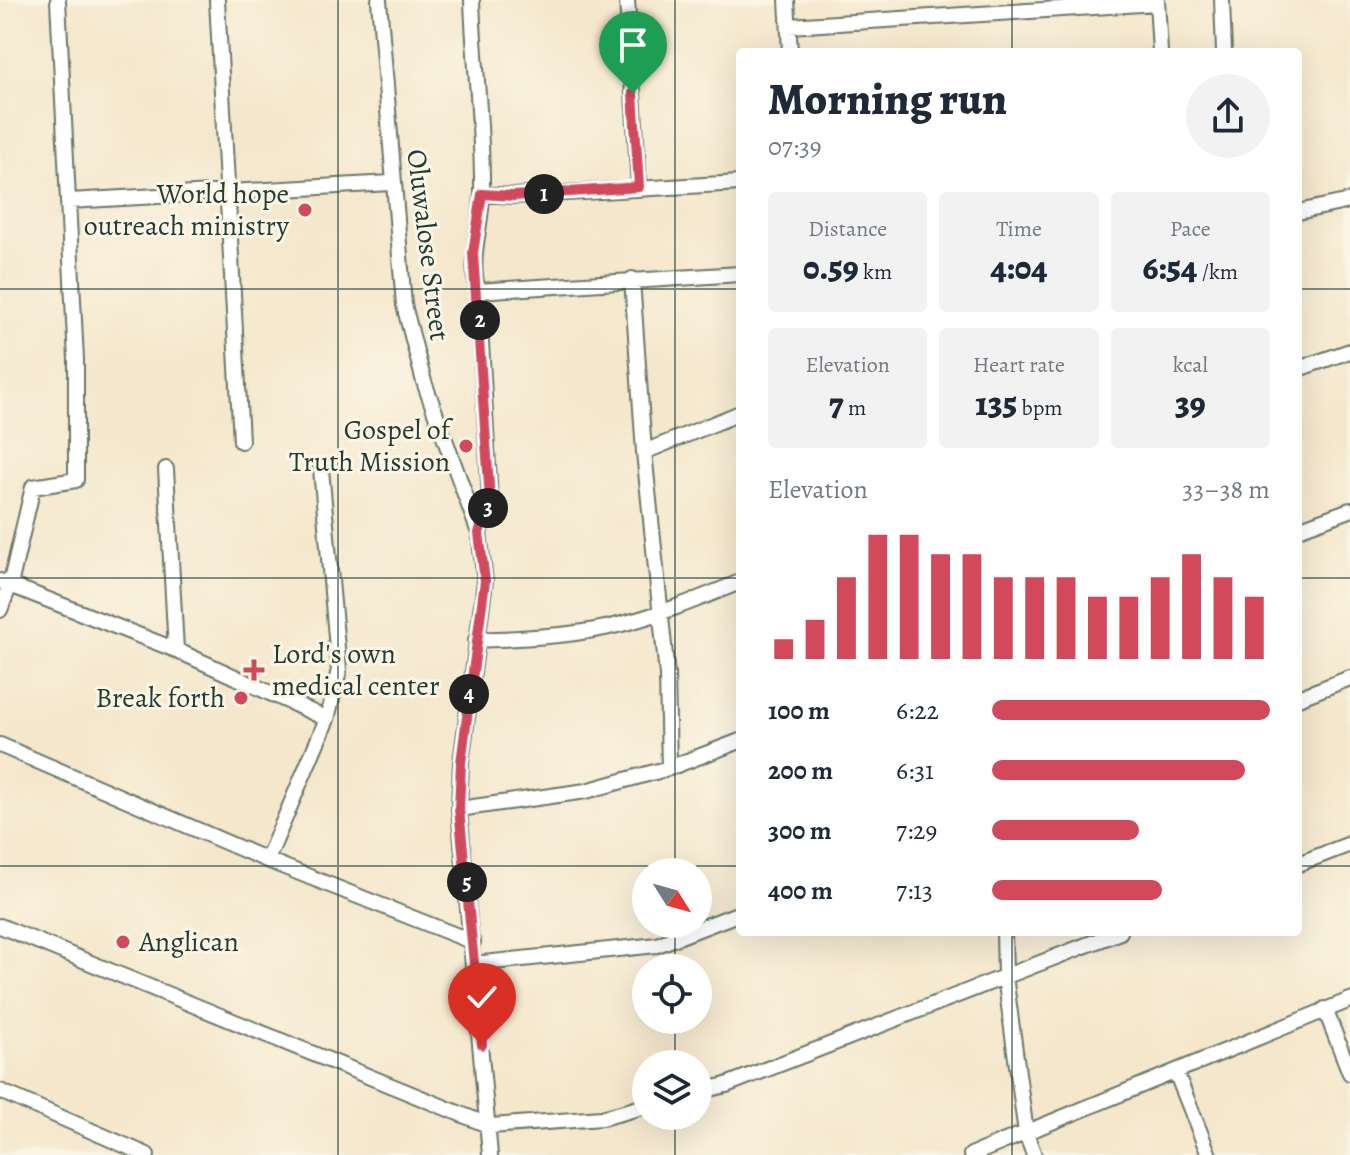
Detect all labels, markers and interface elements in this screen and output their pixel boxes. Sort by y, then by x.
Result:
pin [599,11,667,93]
icon: arrive [611,23,655,67]
text: Morning run [768,69,1007,129]
button: share [1186,74,1270,158]
text: 07:39 [768,129,822,164]
street label: Oluwalose Street [397,147,459,343]
pin: 1 [524,174,564,214]
place label: World hope outreach ministry [84,175,290,245]
text: 1 [540,179,548,209]
marker: World hope outreach ministry [296,201,314,219]
text: Distance [808,214,887,244]
text: Time [996,214,1042,244]
text: Pace [1170,214,1211,244]
text: 0.59 [803,244,859,291]
text: 4:04 [990,244,1048,291]
text: 6:54 [1142,244,1197,291]
text: km [859,257,892,287]
text: /km [1197,257,1238,287]
pin: 2 [460,300,500,340]
text: 2 [475,305,485,335]
text: Elevation [805,350,890,380]
text: Heart rate [973,350,1065,380]
text: kcal [1173,350,1208,380]
text: 7 [829,380,844,427]
text: 135 [975,380,1017,427]
text: 39 [1175,380,1206,427]
text: m [844,393,866,423]
text: bpm [1017,393,1063,423]
place label: Gospel of Truth Mission [289,411,454,481]
marker: Gospel of Truth Mission [457,437,475,455]
text: Elevation [768,472,868,507]
text: 33–38 m [1182,472,1270,507]
pin: 3 [468,488,508,528]
text: 3 [483,493,493,523]
place label: Lord's own medical center [272,635,440,705]
marker: Lord's own medical center [243,659,265,681]
pin: 4 [449,674,489,714]
place label: Break forth [95,679,225,717]
text: 4 [464,679,474,709]
marker: Break forth [232,689,250,707]
text: 100 m [768,693,830,728]
text: 6:22 [896,693,939,728]
text: 200 m [768,753,833,788]
text: 6:31 [896,753,934,788]
text: 300 m [768,813,832,848]
text: 7:29 [896,813,937,848]
north arrow [632,858,712,938]
map controls [632,858,712,1130]
pin: 5 [447,862,487,902]
text: 5 [462,867,472,897]
text: 400 m [768,873,833,908]
text: 7:13 [896,873,933,908]
place label: Anglican [138,923,239,961]
marker: Anglican [114,933,132,951]
button: locate [632,954,712,1034]
pin [448,963,516,1045]
icon: check [460,975,504,1019]
button: layers [632,1050,712,1130]

